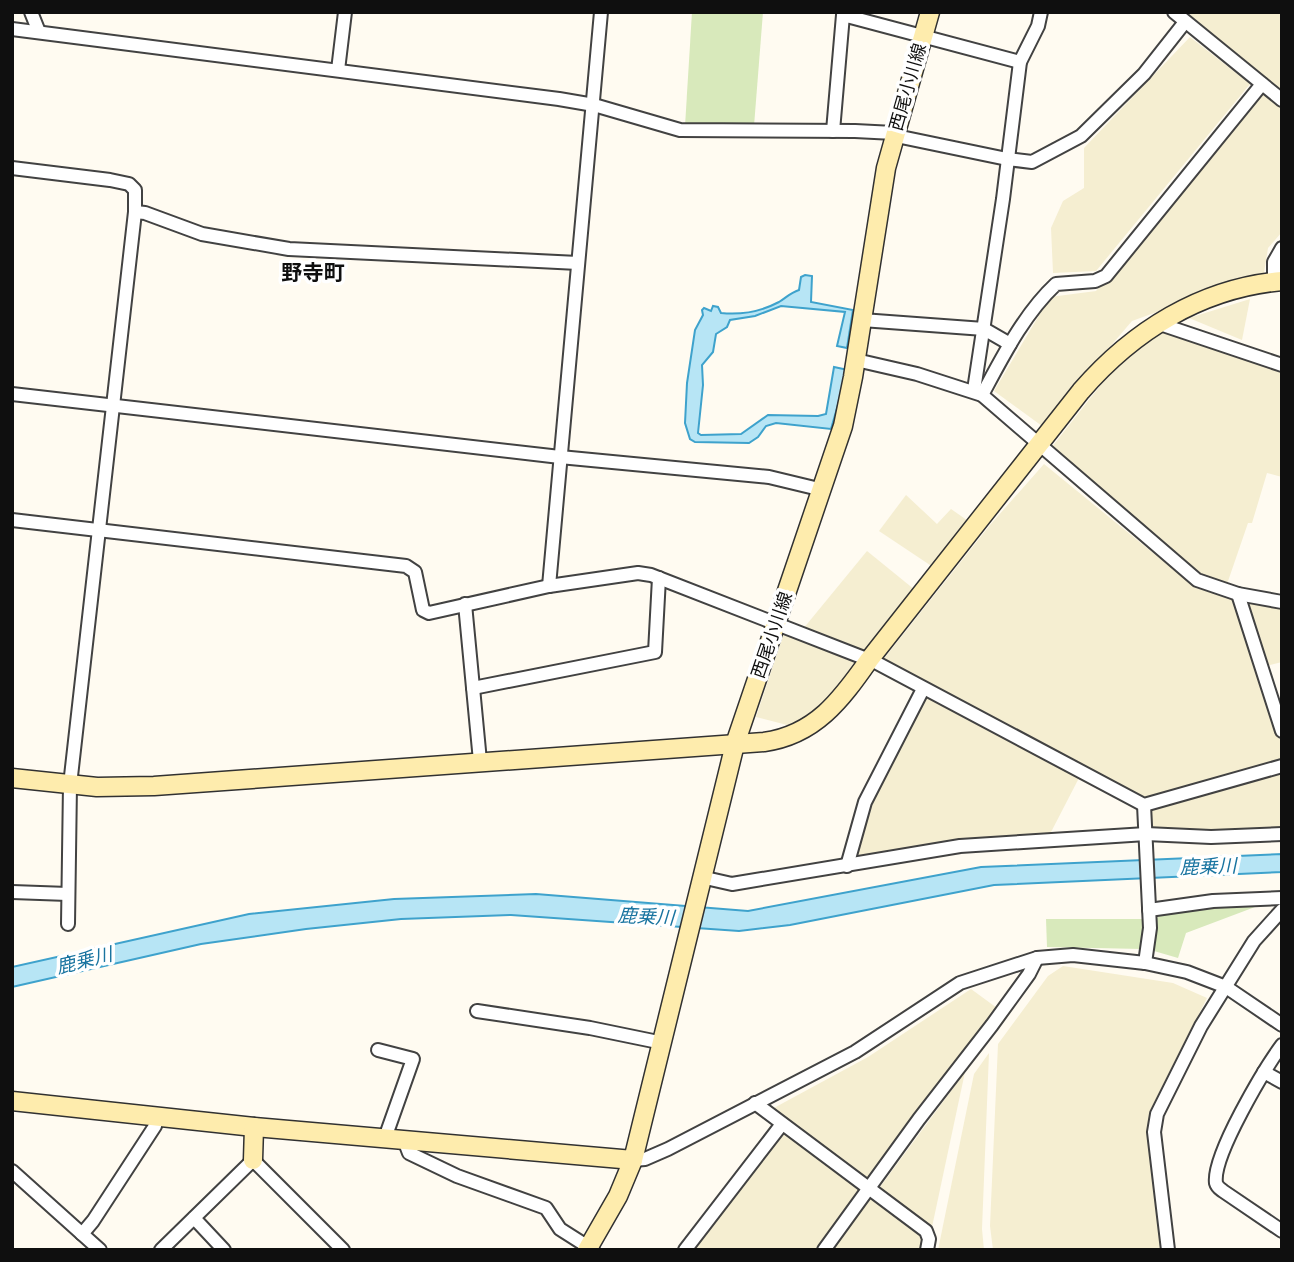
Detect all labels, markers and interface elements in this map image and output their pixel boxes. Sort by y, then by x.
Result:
street label: 西尾小川線 [884,40,931,133]
district label: 野寺町 [282,259,345,286]
street label: 西尾小川線 [746,589,797,681]
water label: 鹿乗川 [1179,853,1239,879]
water label: 鹿乗川 [617,903,677,930]
water label: 鹿乗川 [53,941,116,979]

